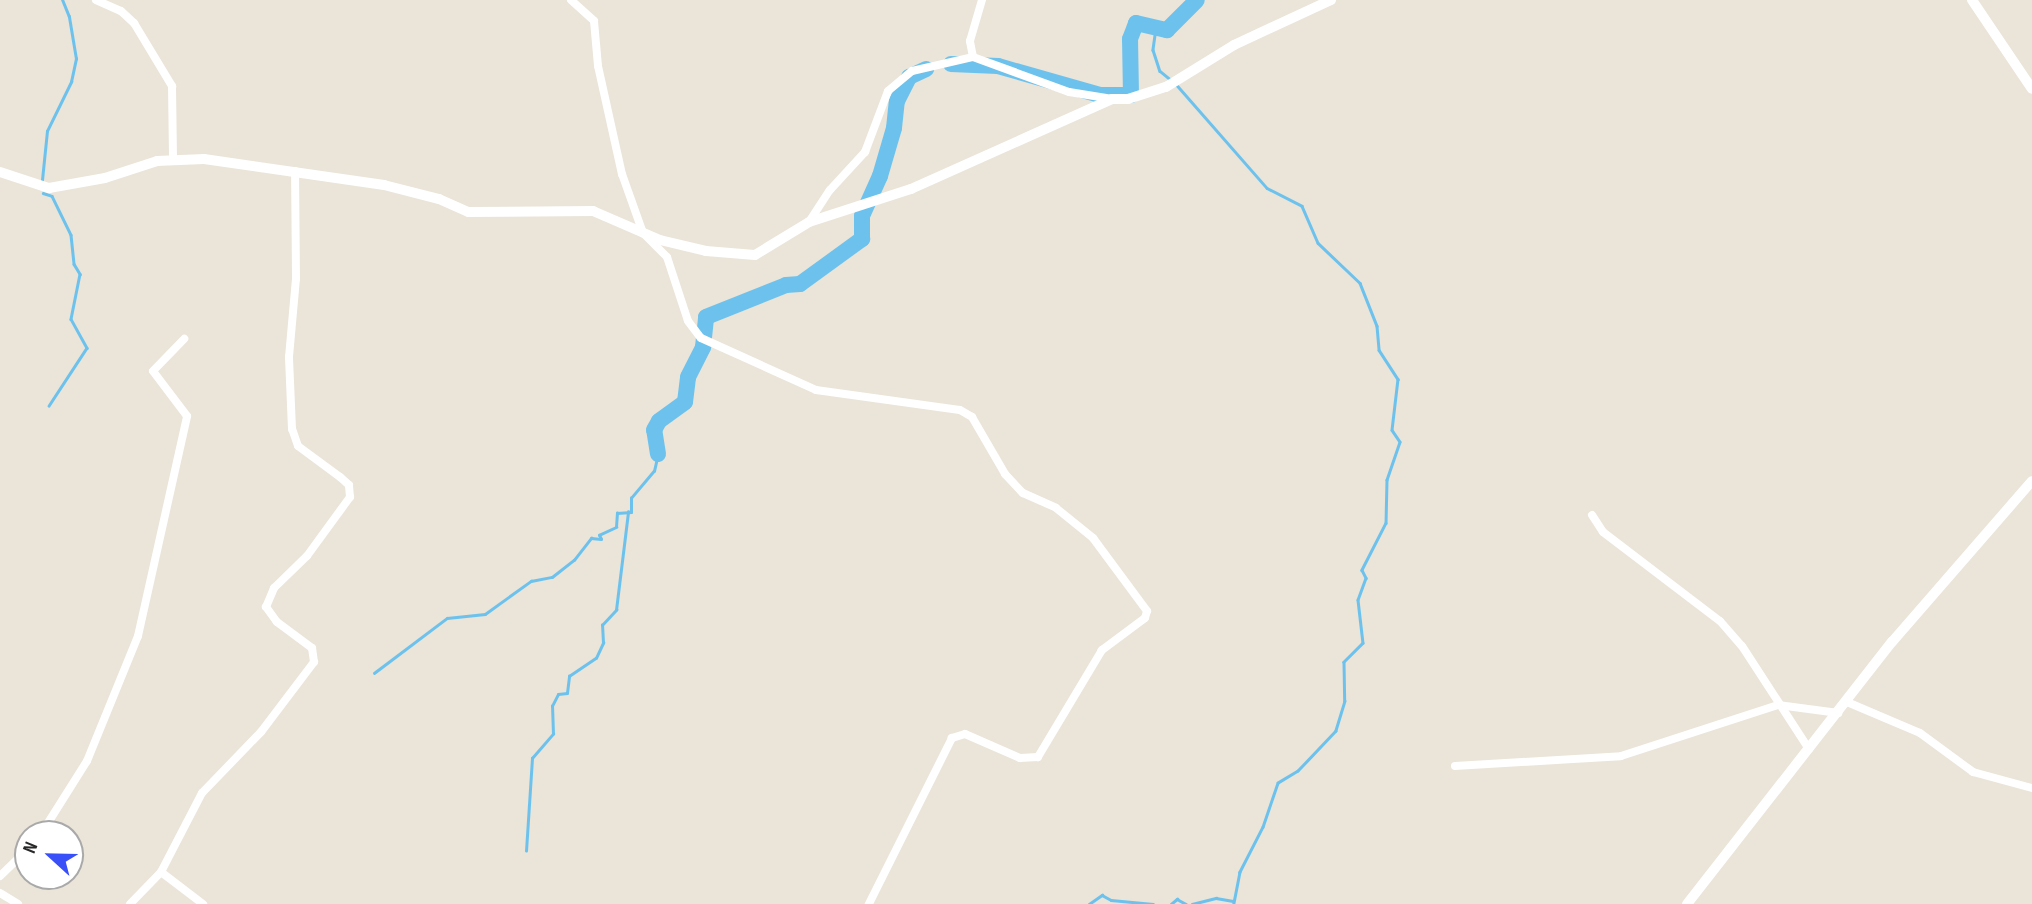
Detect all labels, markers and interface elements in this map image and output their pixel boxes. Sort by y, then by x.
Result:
north arrow [14,820,84,890]
text: N [18,839,43,857]

